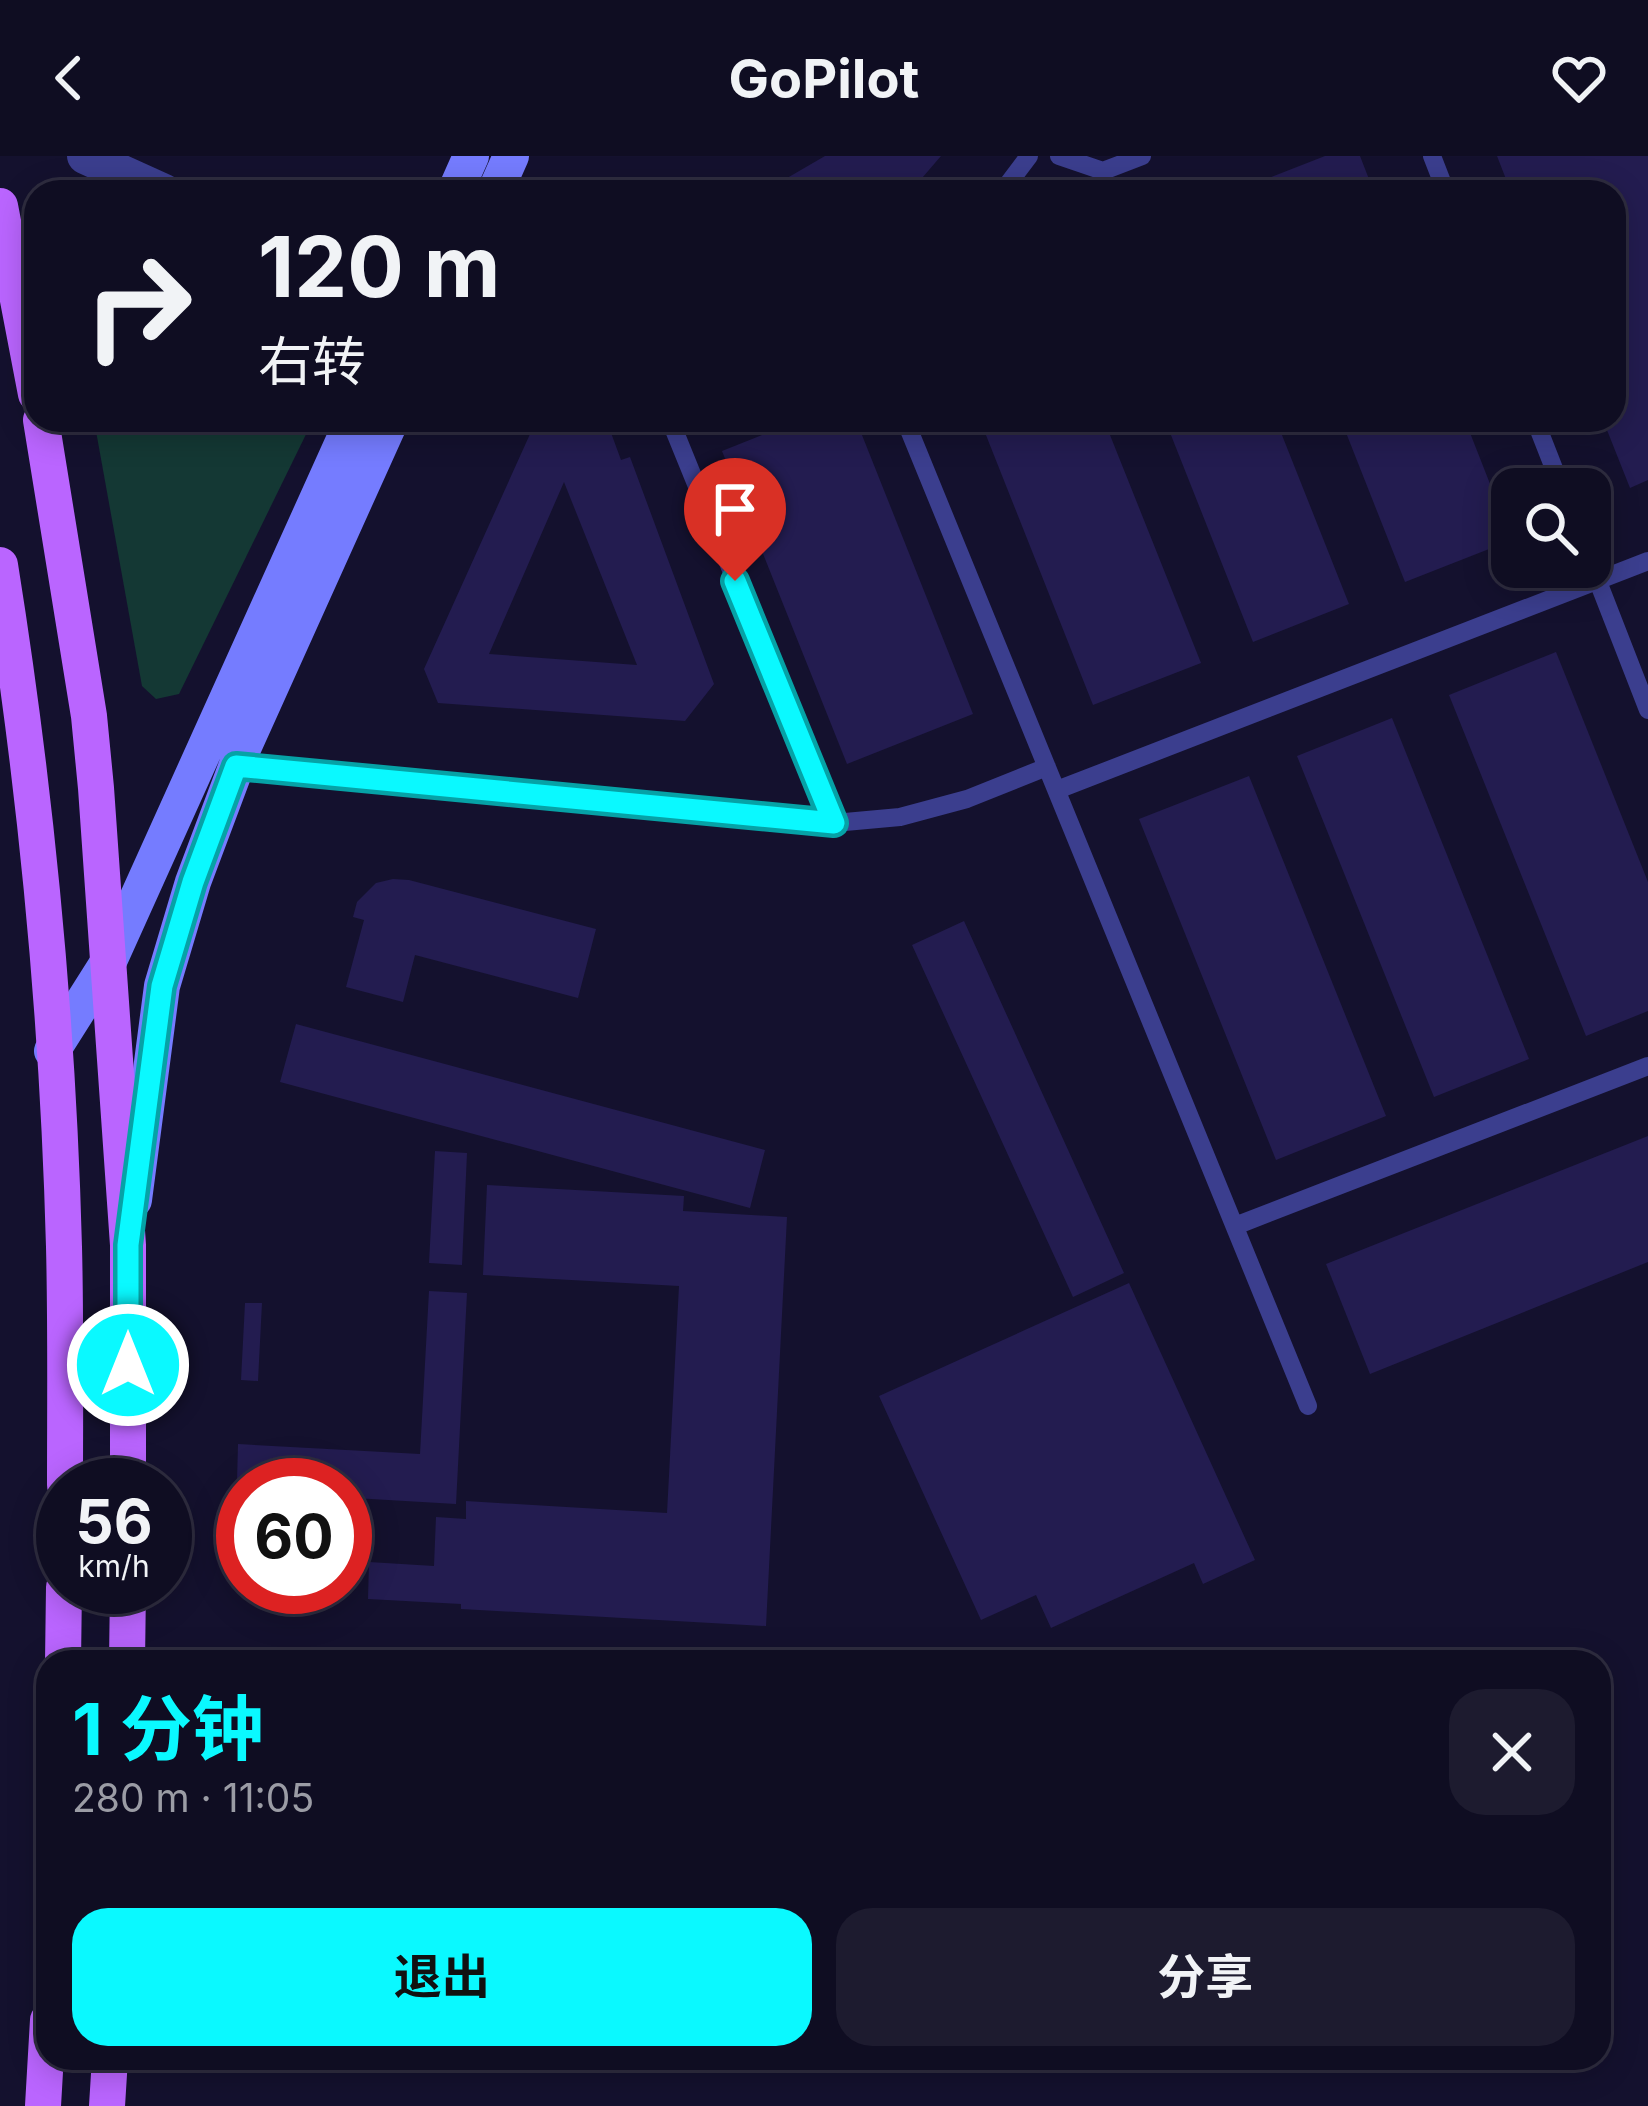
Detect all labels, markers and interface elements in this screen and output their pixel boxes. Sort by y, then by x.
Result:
icon: back [36,45,102,111]
icon: heart [1546,45,1612,111]
text: GoPilot [729,46,919,111]
text: 120 m [258,216,500,317]
icon: right [60,228,216,384]
text: 右转 [258,329,366,394]
pin [684,458,786,581]
map controls [1491,468,1611,588]
button: search [1491,468,1611,588]
icon: arrive [702,476,768,542]
position arrow [65,1302,191,1428]
speed limit sign: 60 [216,1458,372,1614]
text: 56 [75,1485,153,1557]
text: km/h [78,1548,150,1584]
text: 1 分钟 [72,1685,264,1772]
button: close [1449,1689,1575,1815]
text: 280 m · 11:05 [72,1774,314,1821]
button: 退出 [72,1908,812,2046]
button: 分享 [836,1908,1575,2046]

